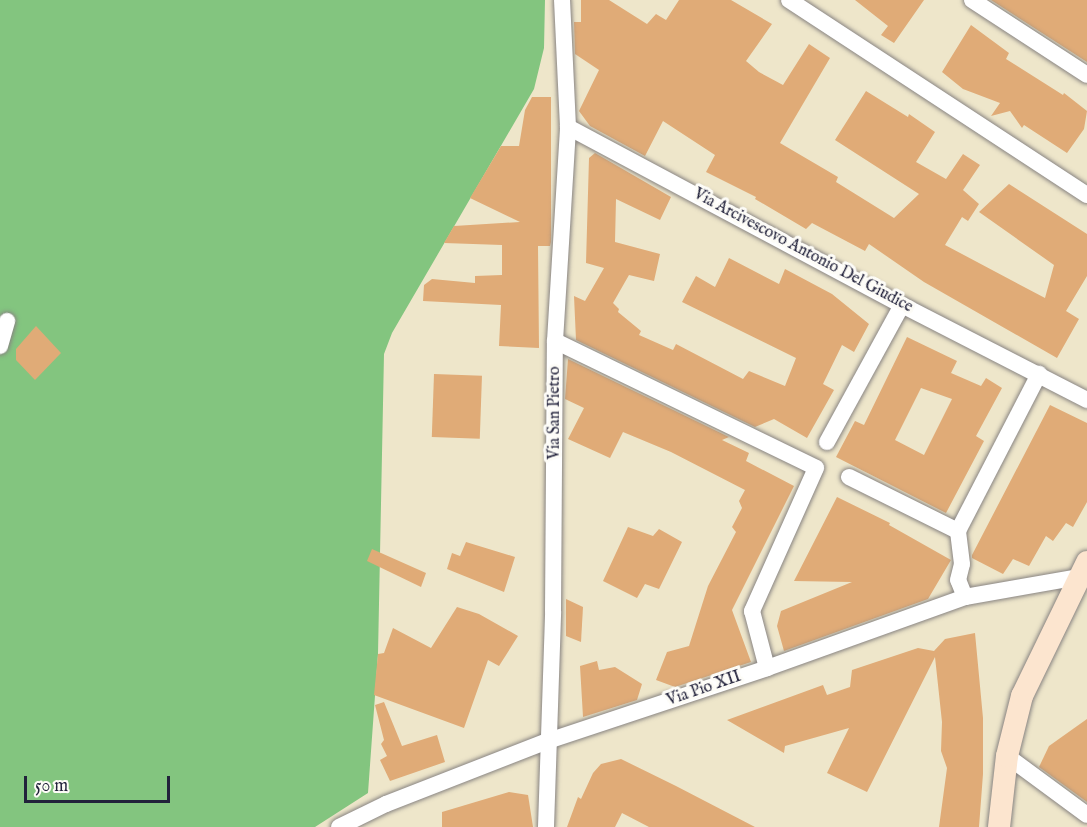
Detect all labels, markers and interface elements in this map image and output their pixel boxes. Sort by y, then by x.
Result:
street label: Via Arcivescovo Antonio Del Giudice [690,185,916,317]
street label: Via San Pietro [545,366,565,460]
street label: Via Pio XII [664,667,744,711]
scale bar [27,764,172,802]
text: 50 m [35,775,68,798]

